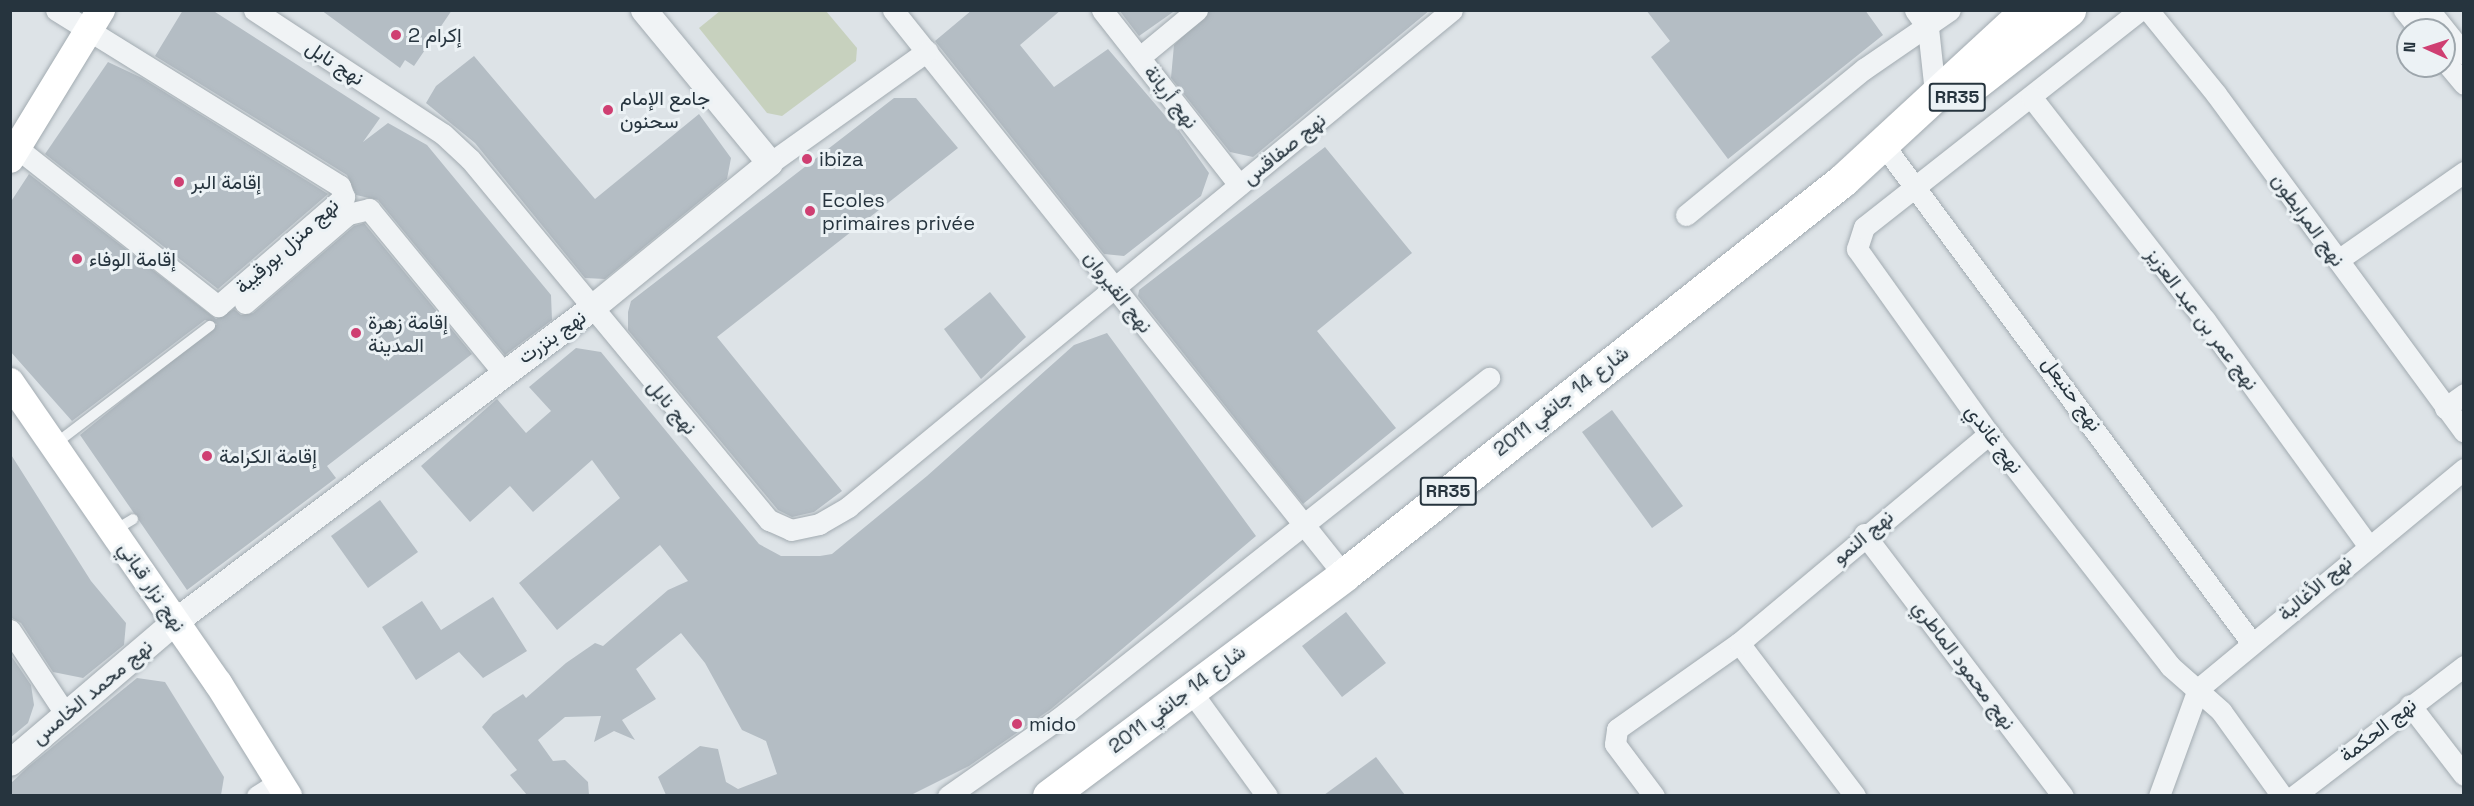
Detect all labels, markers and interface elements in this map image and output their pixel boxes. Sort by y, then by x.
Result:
north arrow [2396,18,2456,78]
place label: إكرام 2 [408,23,462,47]
marker: إكرام 2 [389,28,403,42]
street label: نهج نابل [301,35,369,91]
text: N [2399,41,2420,53]
street label: نهج أريانة [1139,61,1203,133]
road number: RR35 [1928,82,1986,112]
place label: جامع الإمام سحنون [620,86,710,133]
marker: جامع الإمام سحنون [601,103,615,117]
street label: نهج صفاقس [1237,108,1331,190]
place label: ibiza [819,147,864,171]
marker: ibiza [800,152,814,166]
street label: نهج المرابطون [2266,169,2350,271]
place label: إقامة البر [191,170,261,194]
marker: إقامة البر [172,175,186,189]
place label: Ecoles primaires privée [822,188,975,235]
street label: نهج منزل بورقيبة [230,193,344,299]
marker: Ecoles primaires privée [803,204,817,218]
street label: نهج عمر بن عبد العزيز [2141,243,2263,395]
street label: نهج القيروان [1079,246,1157,338]
place label: إقامة الوفاء [89,247,176,271]
marker: إقامة الوفاء [70,252,84,266]
street label: نهج بنزرت [513,305,591,369]
place label: إقامة زهرة المدينة [368,310,448,357]
marker: إقامة زهرة المدينة [349,326,363,340]
street label: شارع 14 جانفي 2011 [1488,341,1634,461]
street label: نهج حنبعل [2037,352,2107,436]
street label: نهج نابل [642,374,702,440]
street label: نهج غاندي [1960,400,2028,478]
place label: إقامة الكرامة [219,444,317,468]
marker: إقامة الكرامة [200,449,214,463]
road number: RR35 [1420,476,1476,506]
street label: نهج النمو [1828,505,1898,569]
street label: نهج نزار قباني [113,537,191,637]
street label: نهج الأغالبة [2273,550,2357,626]
street label: نهج محمود الماطري [1908,596,2020,734]
street label: نهج محمد الخامس [27,634,157,750]
street label: شارع 14 جانفي 2011 [1104,640,1250,758]
street label: نهج الحكمة [2335,693,2421,767]
place label: mido [1029,712,1076,736]
marker: mido [1010,717,1024,731]

